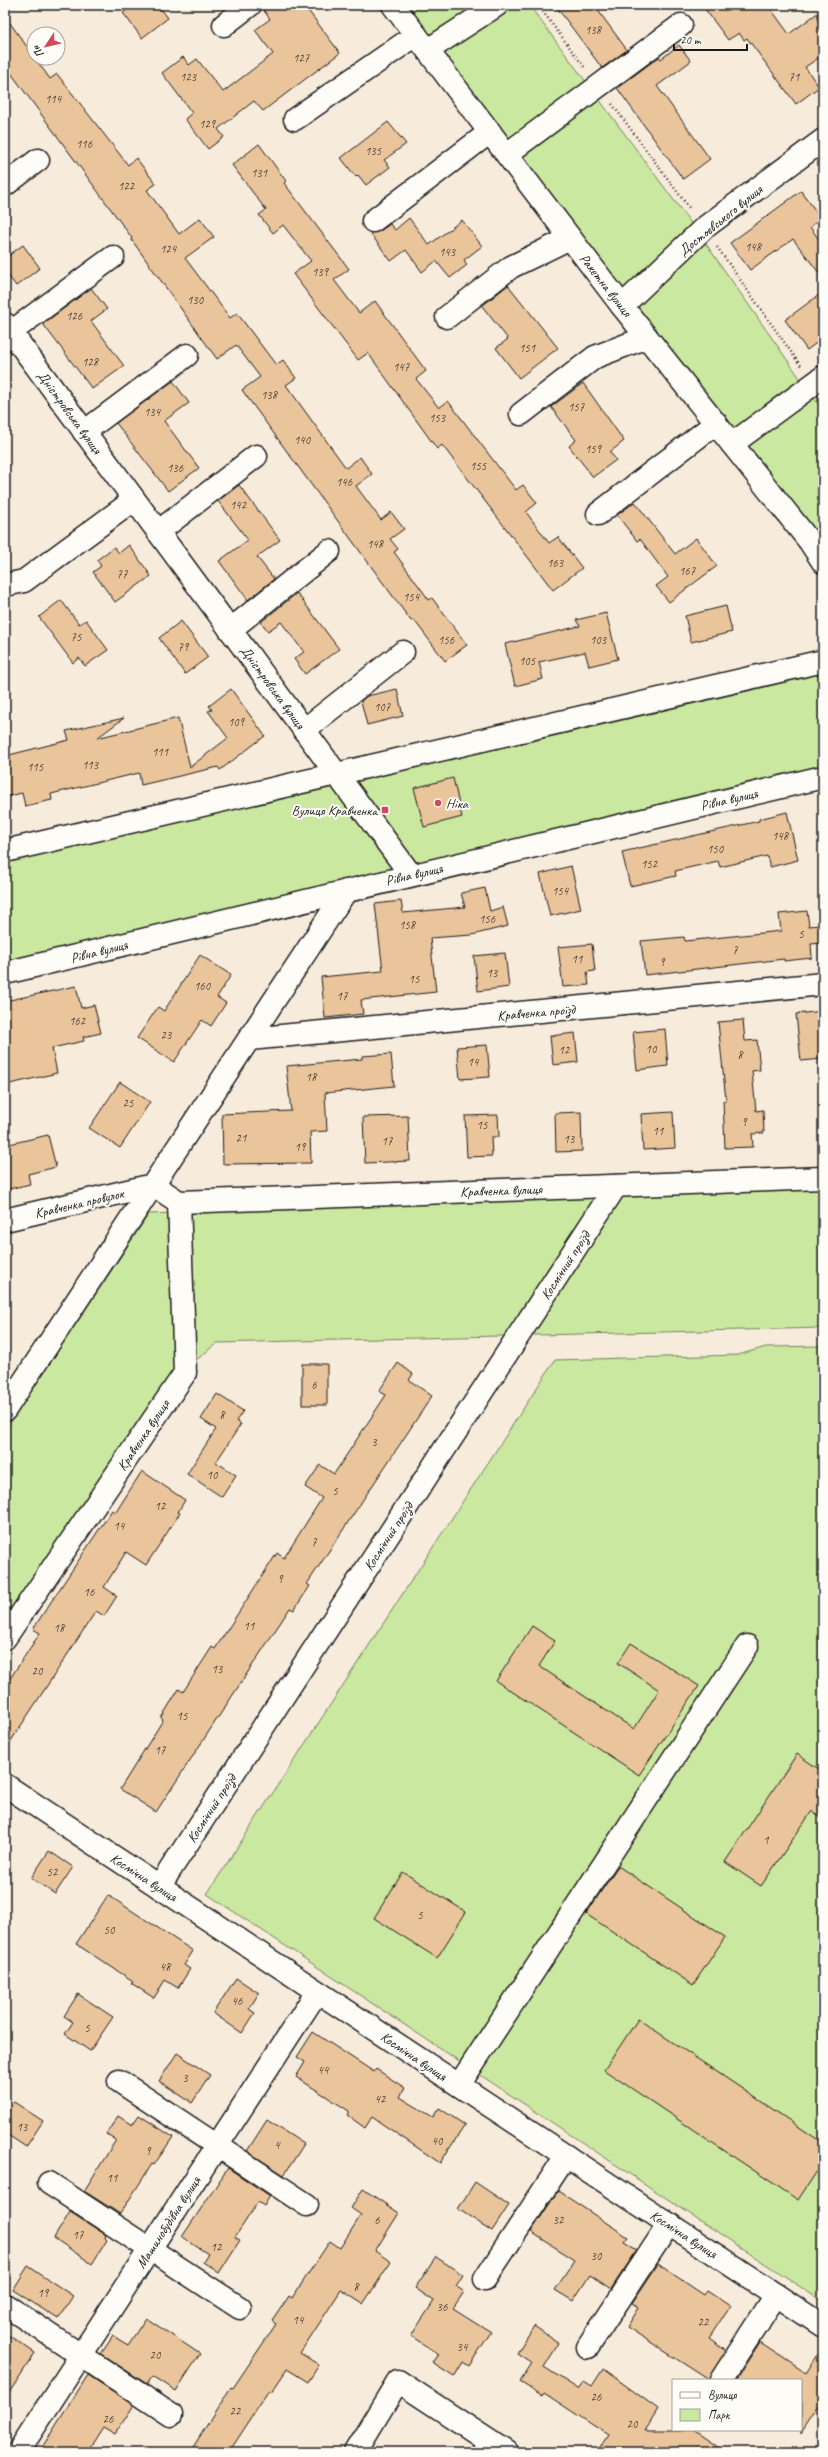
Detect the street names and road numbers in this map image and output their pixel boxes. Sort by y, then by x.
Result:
street label: Достоєвського вулиця [675,180,767,259]
street label: Ракетна вулиця [576,251,636,321]
street label: Дністровська вулиця [34,367,106,458]
street label: Дністровська вулиця [237,642,309,733]
street label: Рівна вулиця [699,784,760,814]
street label: Рівна вулиця [384,859,445,889]
street label: Рівна вулиця [69,936,130,967]
street label: Кравченка проїзд [496,1000,577,1024]
street label: Кравченка вулиця [460,1181,543,1200]
street label: Кравченка провулок [33,1185,127,1222]
street label: Космічний проїзд [537,1227,595,1303]
street label: Кравченка вулиця [113,1396,174,1474]
street label: Космічний проїзд [360,1498,418,1574]
street label: Космічний проїзд [183,1770,241,1846]
street label: Космічна вулиця [107,1850,181,1906]
street label: Космічна вулиця [377,2028,451,2085]
street label: Машинобудівна вулиця [132,2172,205,2271]
street label: Космічна вулиця [647,2207,721,2263]

